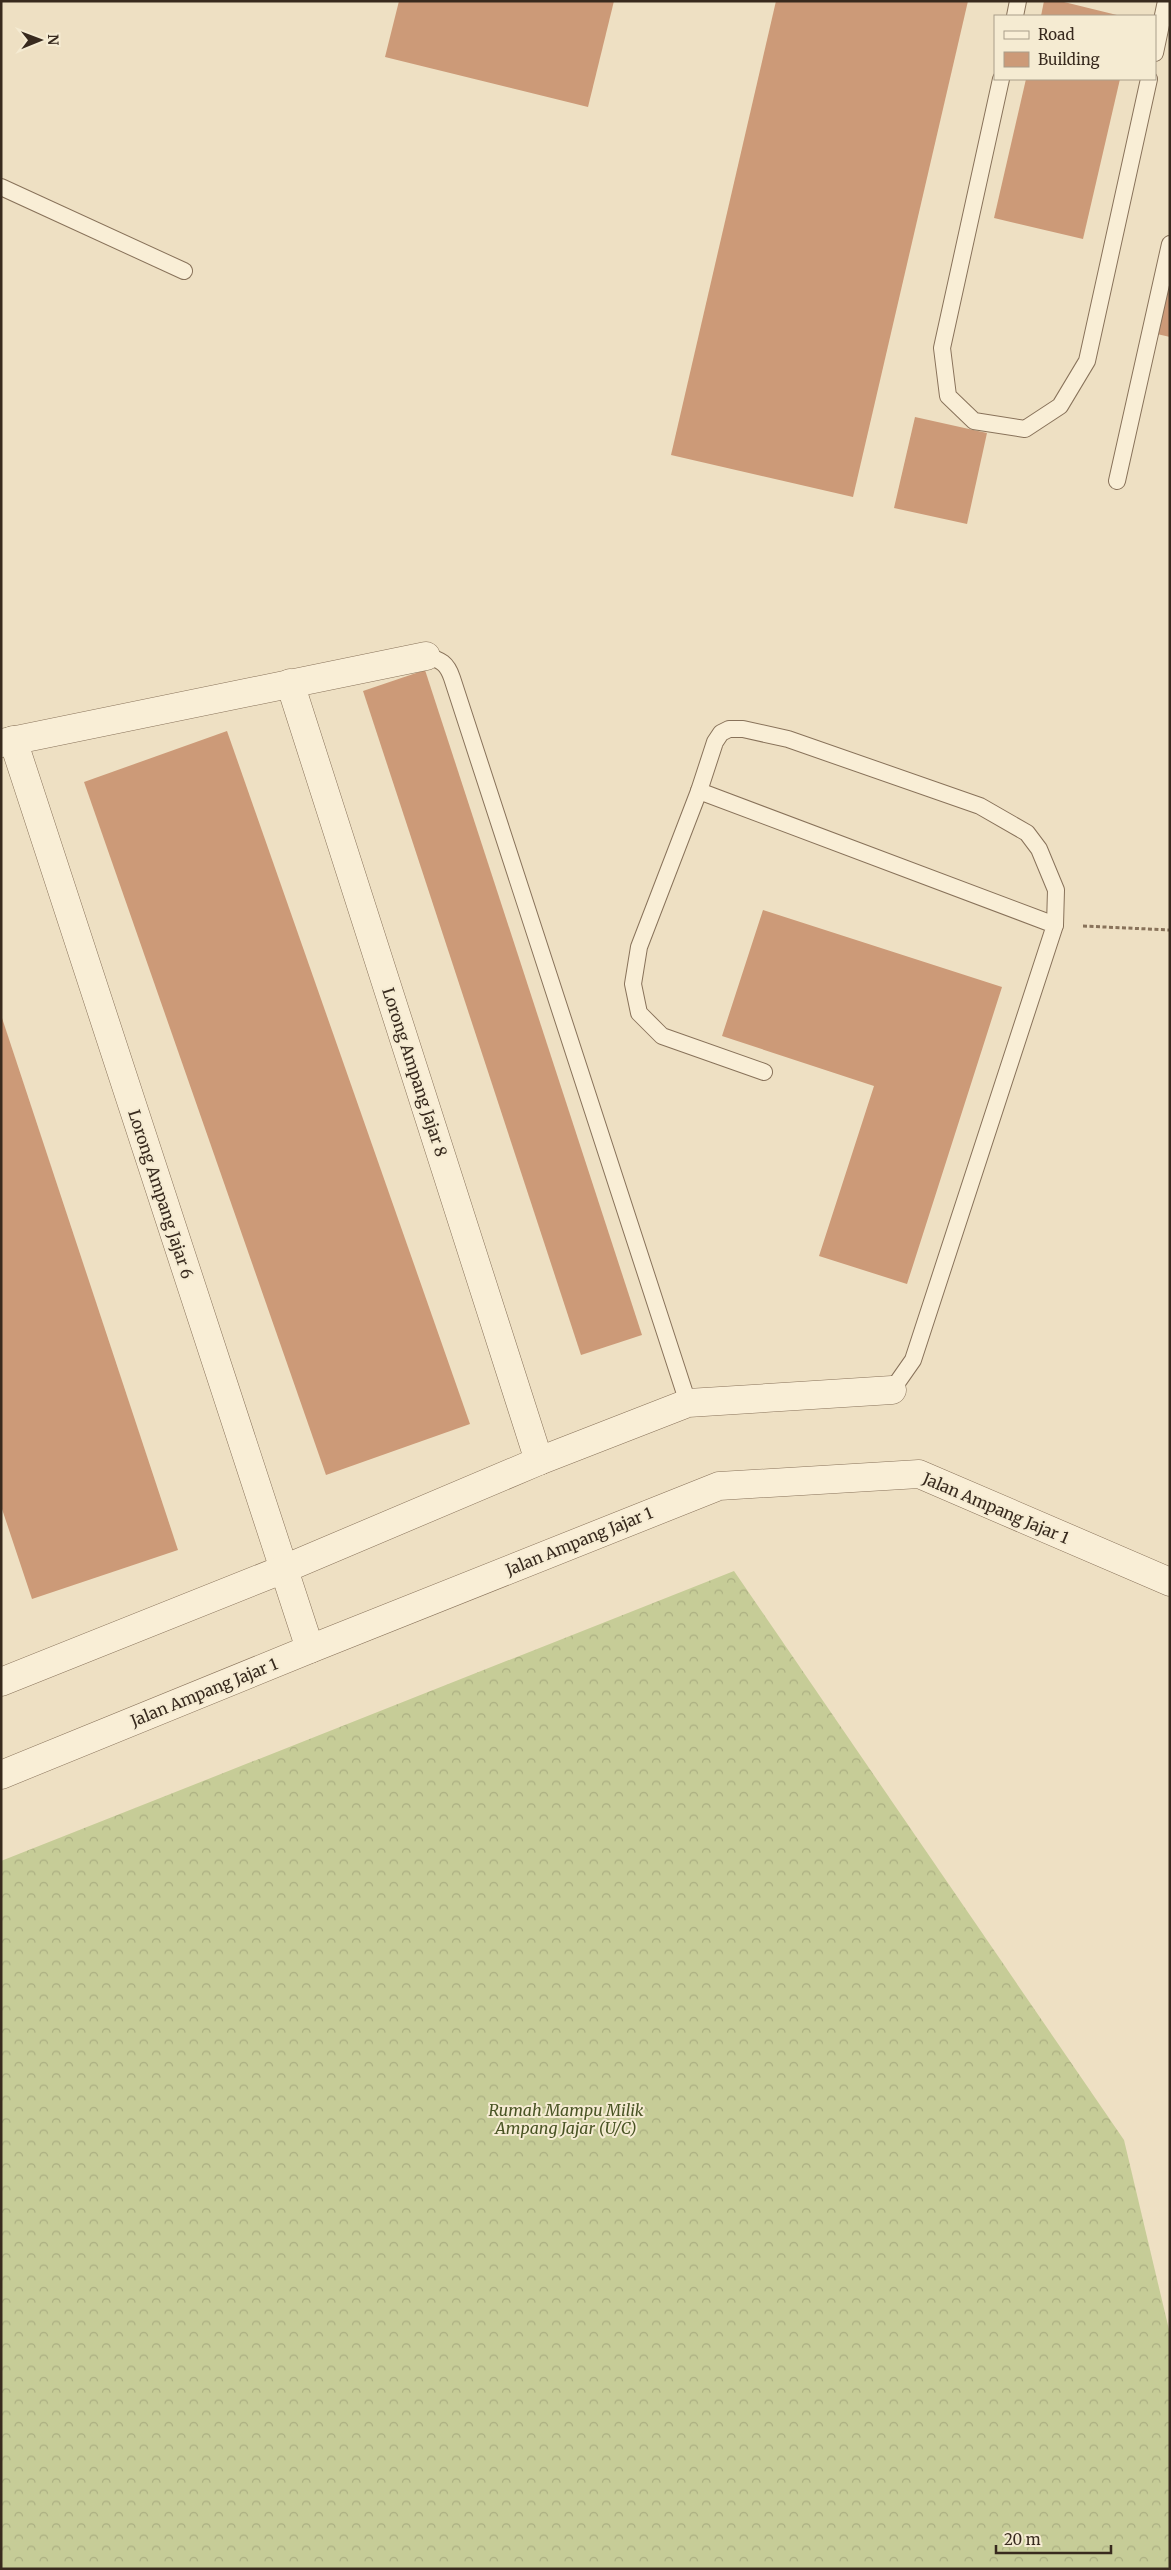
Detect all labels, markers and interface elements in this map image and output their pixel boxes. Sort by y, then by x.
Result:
north arrow [15,15,65,65]
legend [994,15,1156,80]
text: Road [1038,25,1074,44]
text: N [44,34,62,45]
text: Building [1038,50,1100,69]
street label: Lorong Ampang Jajar 8 [378,985,452,1159]
street label: Lorong Ampang Jajar 6 [124,1107,198,1281]
street label: Jalan Ampang Jajar 1 [919,1468,1072,1548]
street label: Jalan Ampang Jajar 1 [502,1502,655,1580]
street label: Jalan Ampang Jajar 1 [127,1653,280,1731]
park label: Rumah Mampu Milik Ampang Jajar (U/C) [488,2100,644,2138]
scale bar [996,2522,1111,2554]
text: 20 m [1004,2530,1041,2549]

